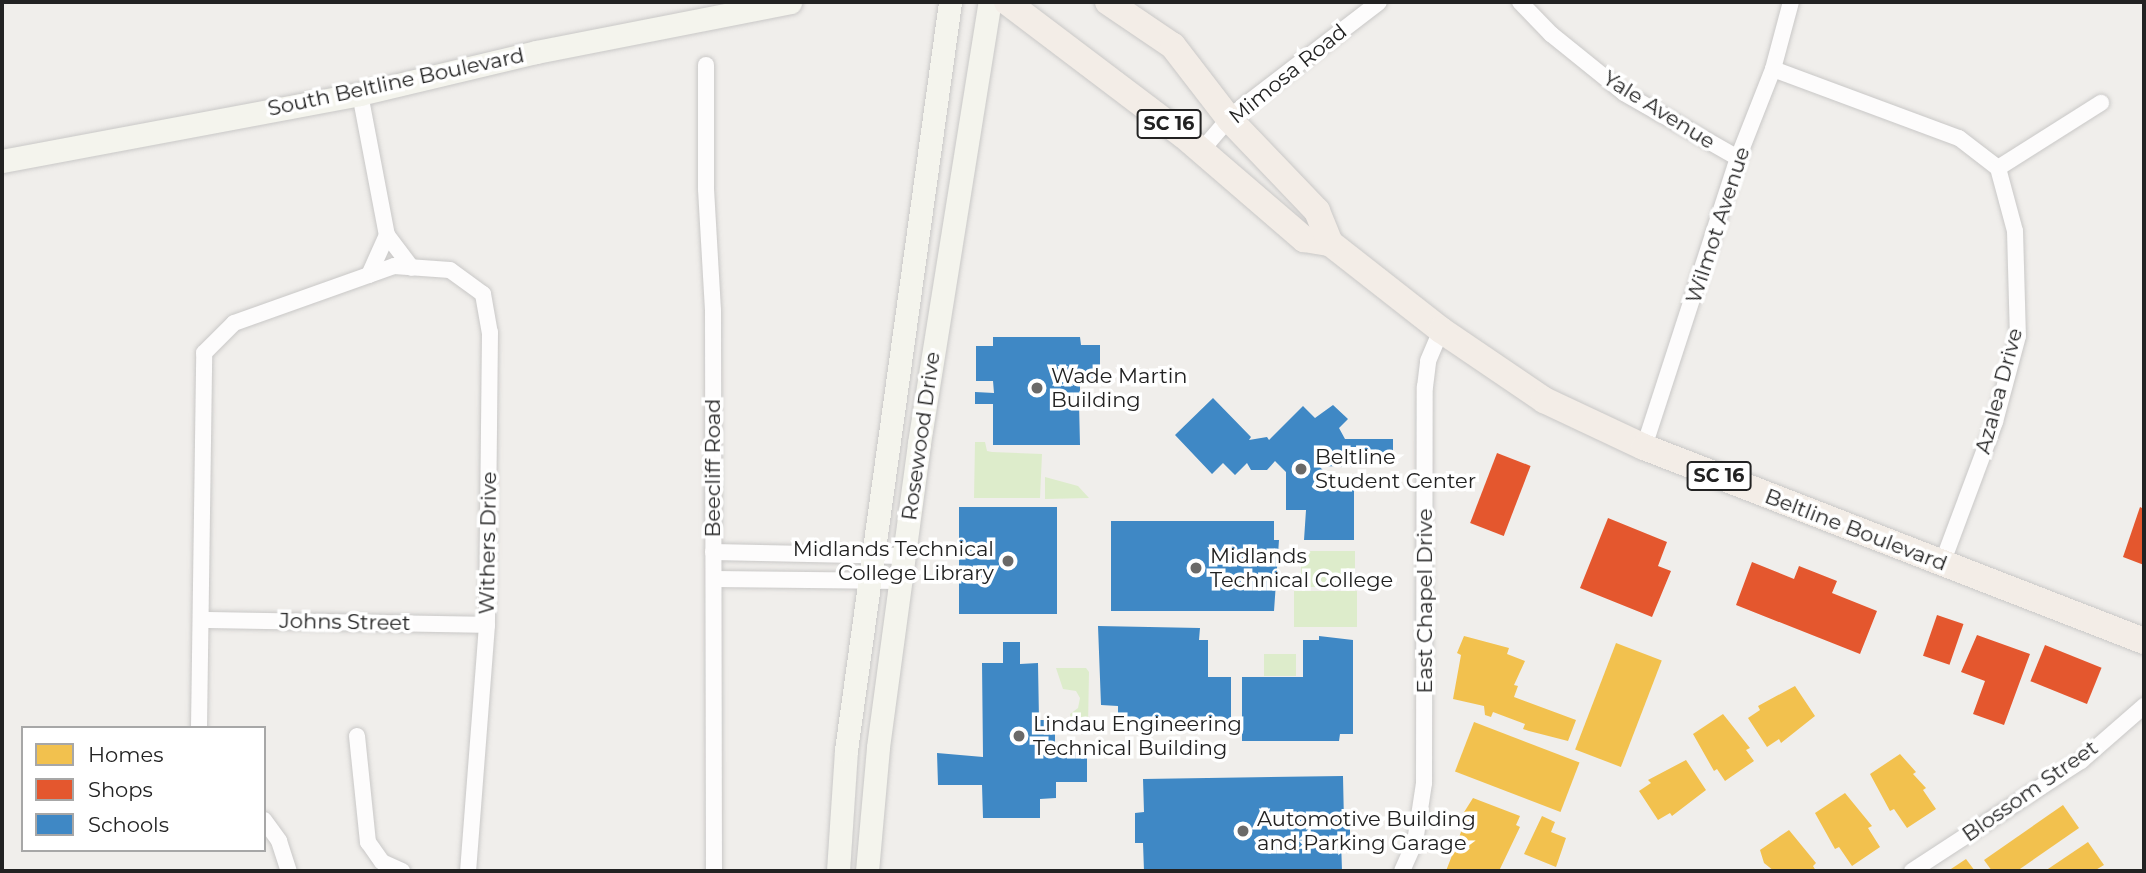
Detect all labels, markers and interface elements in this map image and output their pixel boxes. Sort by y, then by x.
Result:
street label: Mimosa Road [1224,19,1352,129]
street label: South Beltline Boulevard [265,42,527,122]
street label: Yale Avenue [1598,66,1720,154]
road number: SC 16 [1136,108,1202,140]
street label: Wilmot Avenue [1681,144,1755,306]
street label: Azalea Drive [1970,325,2028,457]
street label: Rosewood Drive [897,350,945,522]
place label: Wade Martin Building [1051,363,1188,413]
marker: Wade Martin Building [1029,380,1045,396]
street label: Beecliff Road [700,399,726,537]
place label: Beltline Student Center [1315,444,1476,494]
marker: Beltline Student Center [1293,461,1309,477]
road number: SC 16 [1686,461,1752,491]
street label: Withers Drive [474,471,502,615]
street label: Beltline Boulevard [1761,484,1951,576]
street label: East Chapel Drive [1412,508,1438,694]
place label: Midlands Technical College Library [793,536,994,586]
place label: Midlands Technical College [1210,543,1393,593]
marker: Midlands Technical College Library [1000,553,1016,569]
marker: Midlands Technical College [1188,560,1204,576]
street label: Johns Street [279,608,411,636]
place label: Lindau Engineering Technical Building [1033,711,1242,761]
legend [21,726,266,852]
marker: Lindau Engineering Technical Building [1011,728,1027,744]
street label: Blossom Street [1957,735,2103,847]
text: Homes [88,742,163,767]
text: Shops [88,777,153,802]
place label: Automotive Building and Parking Garage [1257,806,1476,856]
text: Schools [88,812,169,837]
marker: Automotive Building and Parking Garage [1235,823,1251,839]

